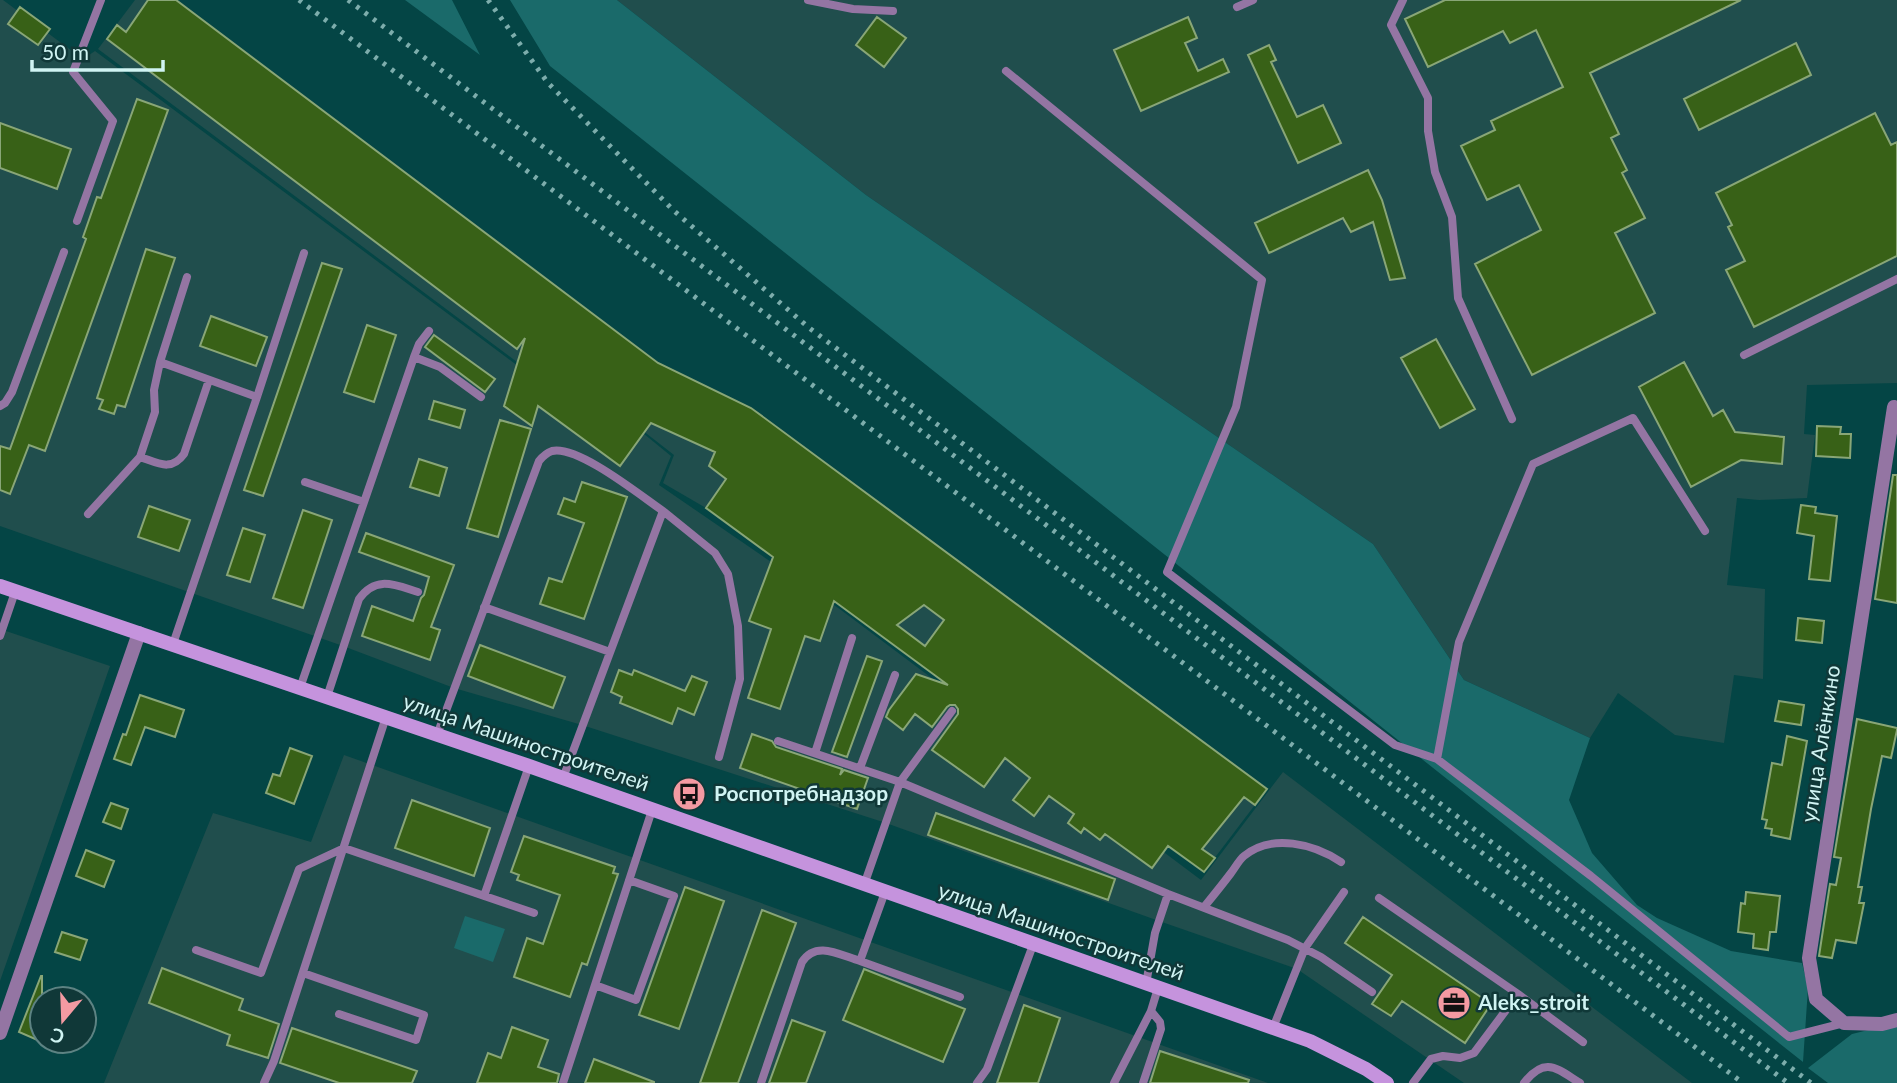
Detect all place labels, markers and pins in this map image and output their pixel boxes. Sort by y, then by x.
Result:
bus stop icon: Роспотребнадзор [670,775,708,813]
place label: Роспотребнадзор [714,780,888,805]
office icon: Aleks_stroit [1435,984,1473,1022]
place label: Aleks_stroit [1477,989,1589,1014]

